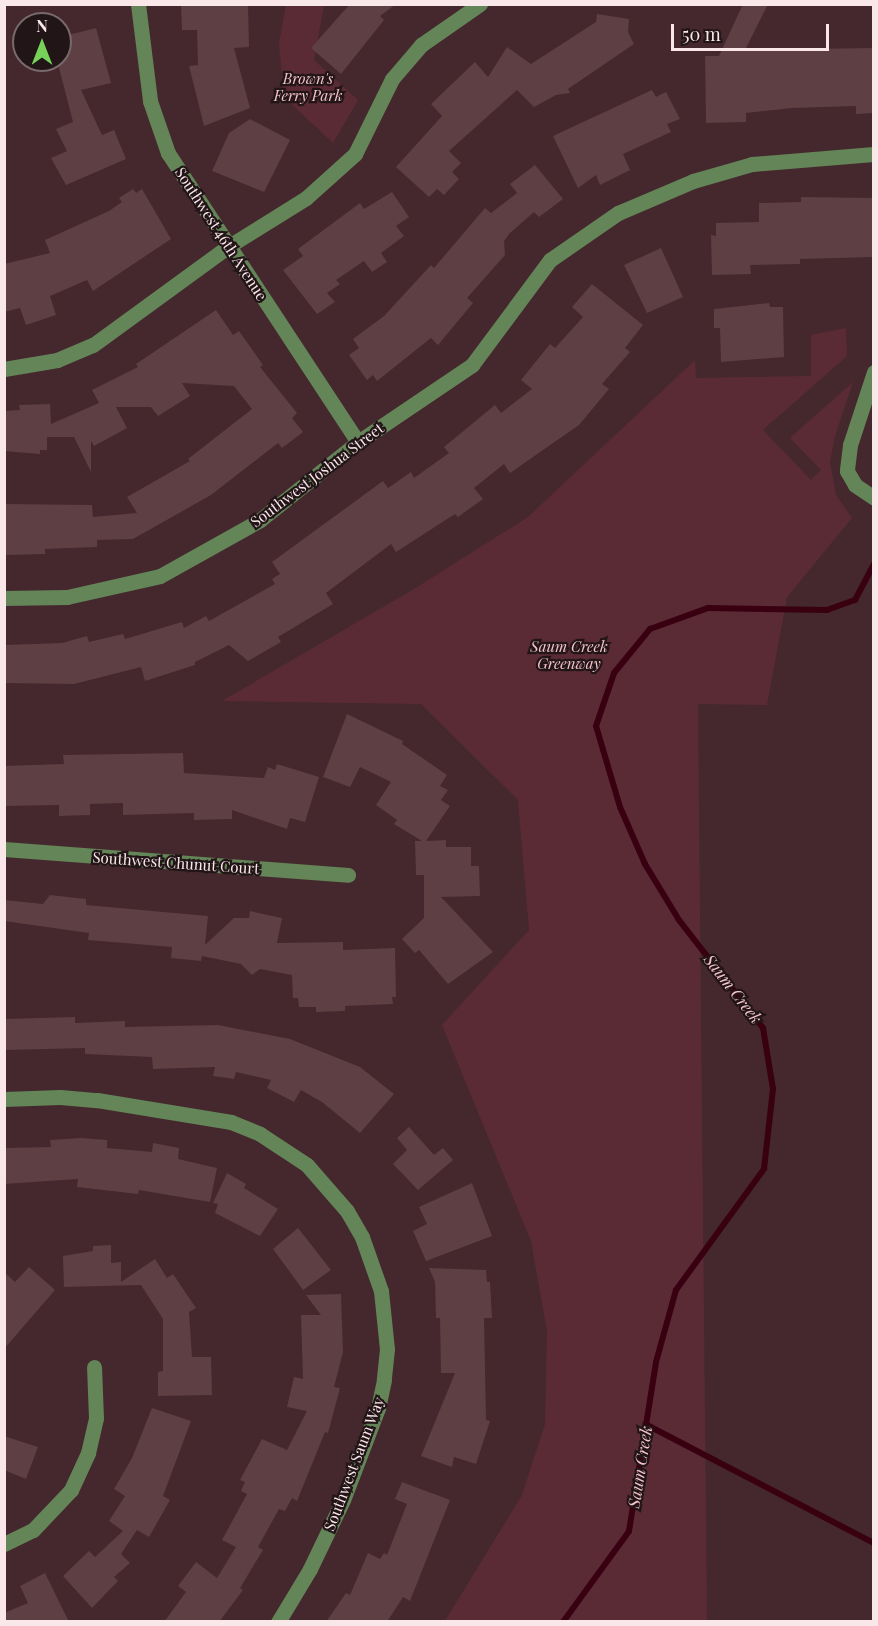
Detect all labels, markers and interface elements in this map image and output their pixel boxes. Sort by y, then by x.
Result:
north arrow [12,12,72,72]
scale bar [674,12,832,50]
text: N [36,15,48,36]
text: 50 m [682,22,721,46]
park label: Brown's Ferry Park [274,69,342,104]
street label: Southwest 46th Avenue [171,164,271,304]
street label: Southwest Joshua Street [247,419,387,531]
park label: Saum Creek Greenway [530,637,608,672]
street label: Southwest Chunut Court [92,848,260,878]
water label: Saum Creek [700,951,766,1027]
street label: Southwest Saum Way [320,1394,388,1534]
water label: Saum Creek [624,1425,656,1509]

